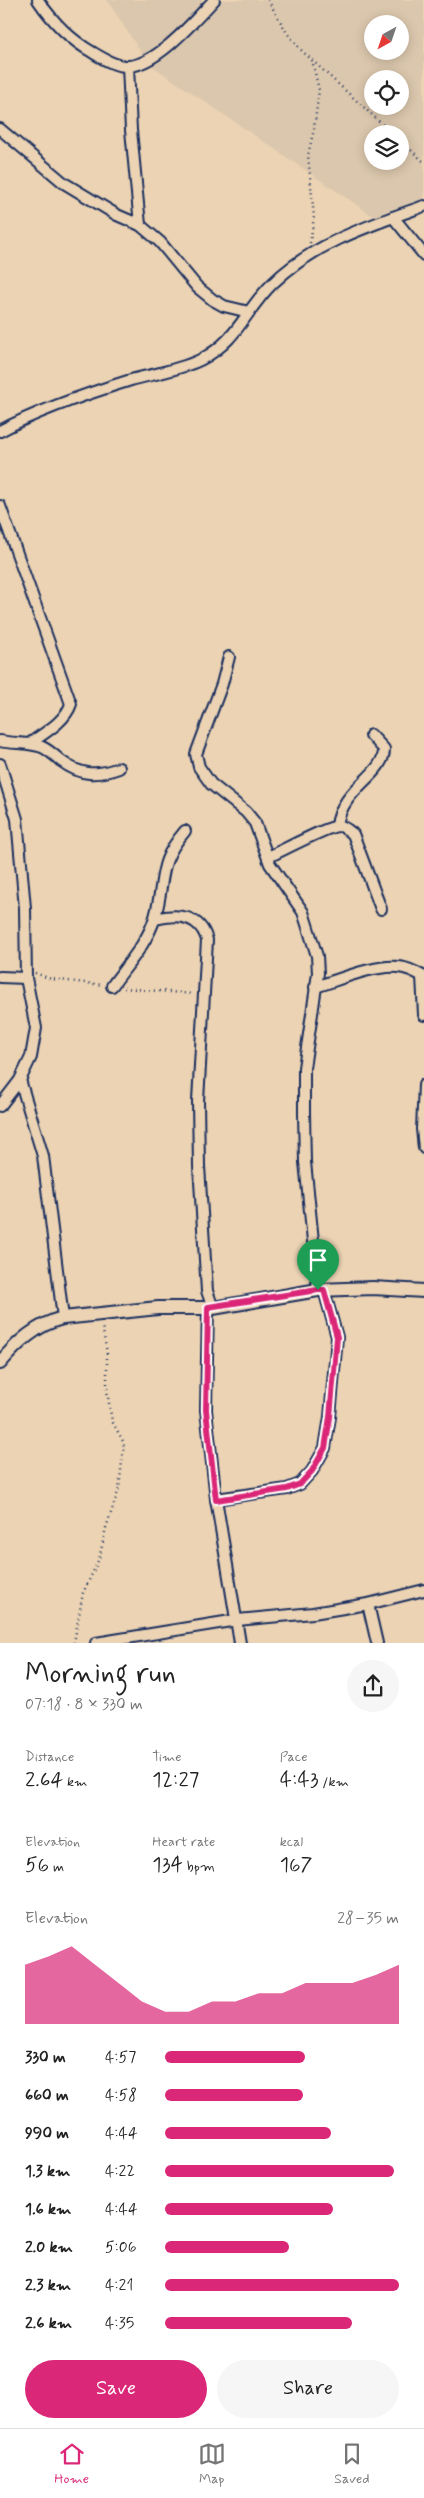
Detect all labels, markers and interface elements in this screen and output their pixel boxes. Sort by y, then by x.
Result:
north arrow [364,15,409,60]
map controls [364,15,409,170]
button: locate [364,70,409,115]
button: layers [364,125,409,170]
pin [297,1239,339,1290]
icon: arrive [304,1246,332,1274]
text: Morning run [25,1656,176,1693]
button: share [347,1660,399,1712]
text: 07:18 · 8 × 330 m [25,1694,143,1715]
text: Distance [25,1748,74,1766]
text: Time [152,1748,182,1766]
text: Pace [280,1748,308,1766]
text: 2.64 [25,1766,63,1794]
text: 12:27 [152,1766,199,1794]
text: 4:43 [280,1766,319,1794]
text: km [63,1773,87,1791]
text: /km [319,1773,349,1791]
text: Elevation [25,1833,80,1851]
text: Heart rate [152,1833,215,1851]
text: kcal [280,1833,303,1851]
text: 56 [25,1851,49,1879]
text: 134 [152,1851,183,1879]
text: 167 [280,1851,312,1879]
text: m [49,1858,64,1876]
text: bpm [183,1858,215,1876]
text: Elevation [25,1908,88,1929]
text: 28–35 m [337,1908,399,1929]
text: 330 m [25,2047,66,2068]
text: 4:57 [105,2047,136,2068]
text: 660 m [25,2085,69,2106]
text: 4:58 [105,2085,137,2106]
text: 990 m [25,2123,69,2144]
text: 4:44 [105,2123,138,2144]
text: 1.3 km [25,2161,70,2182]
text: 4:22 [105,2161,135,2182]
text: 1.6 km [25,2199,71,2220]
text: 4:44 [105,2199,138,2220]
text: 2.0 km [25,2237,73,2258]
text: 5:06 [105,2237,137,2258]
text: 2.3 km [25,2275,71,2296]
text: 4:21 [105,2275,133,2296]
text: 2.6 km [25,2313,72,2334]
text: 4:35 [105,2313,134,2334]
button: Save [25,2360,207,2418]
button: Share [217,2360,399,2418]
tab: Home [54,2440,89,2488]
tab: Map [198,2440,226,2488]
tab: Saved [334,2440,370,2488]

